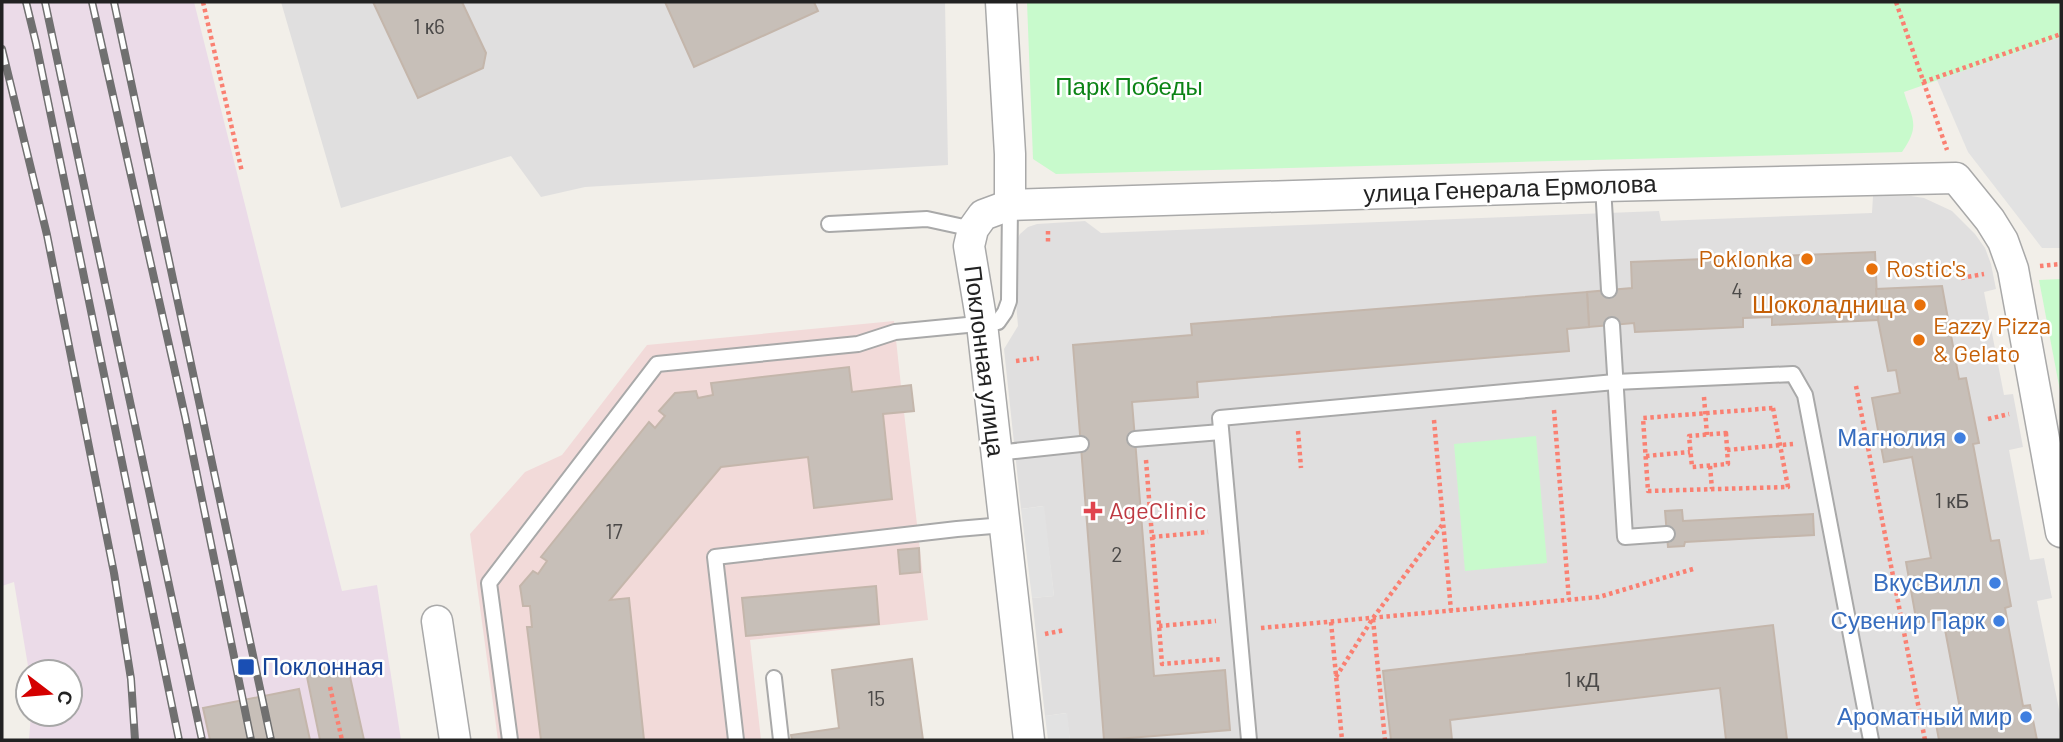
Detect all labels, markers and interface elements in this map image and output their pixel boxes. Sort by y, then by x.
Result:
house number: 1 к6 [413,13,445,38]
park label: Парк Победы [1055,71,1203,100]
street label: улица Генерала Ермолова [1363,168,1658,207]
place label: Poklonka [1699,243,1793,272]
marker: Poklonka [1799,251,1815,267]
place label: Rostic's [1886,253,1966,282]
marker: Rostic's [1864,261,1880,277]
street label: Поклонная улица [959,263,1012,459]
house number: 4 [1731,277,1743,302]
place label: Шоколадница [1752,289,1907,318]
marker: Шоколадница [1912,297,1928,313]
place label: Eazzy Pizza & Gelato [1933,310,2051,367]
marker: Eazzy Pizza & Gelato [1911,332,1927,348]
place label: Магнолия [1837,422,1946,451]
marker: Магнолия [1952,430,1968,446]
house number: 1 кБ [1935,487,1969,512]
place label: AgeClinic [1109,495,1206,524]
marker: AgeClinic [1083,501,1103,521]
house number: 17 [605,518,623,543]
house number: 2 [1111,541,1123,566]
place label: ВкусВилл [1873,567,1981,596]
marker: ВкусВилл [1987,575,2003,591]
place label: Сувенир Парк [1831,605,1985,634]
marker: Сувенир Парк [1991,613,2007,629]
place label: Поклонная [262,651,384,680]
marker: Поклонная [236,657,256,677]
north arrow [14,658,84,728]
house number: 1 кД [1565,666,1599,691]
house number: 15 [867,685,885,710]
text: С [53,688,79,708]
place label: Ароматный мир [1837,701,2012,730]
marker: Ароматный мир [2018,709,2034,725]

